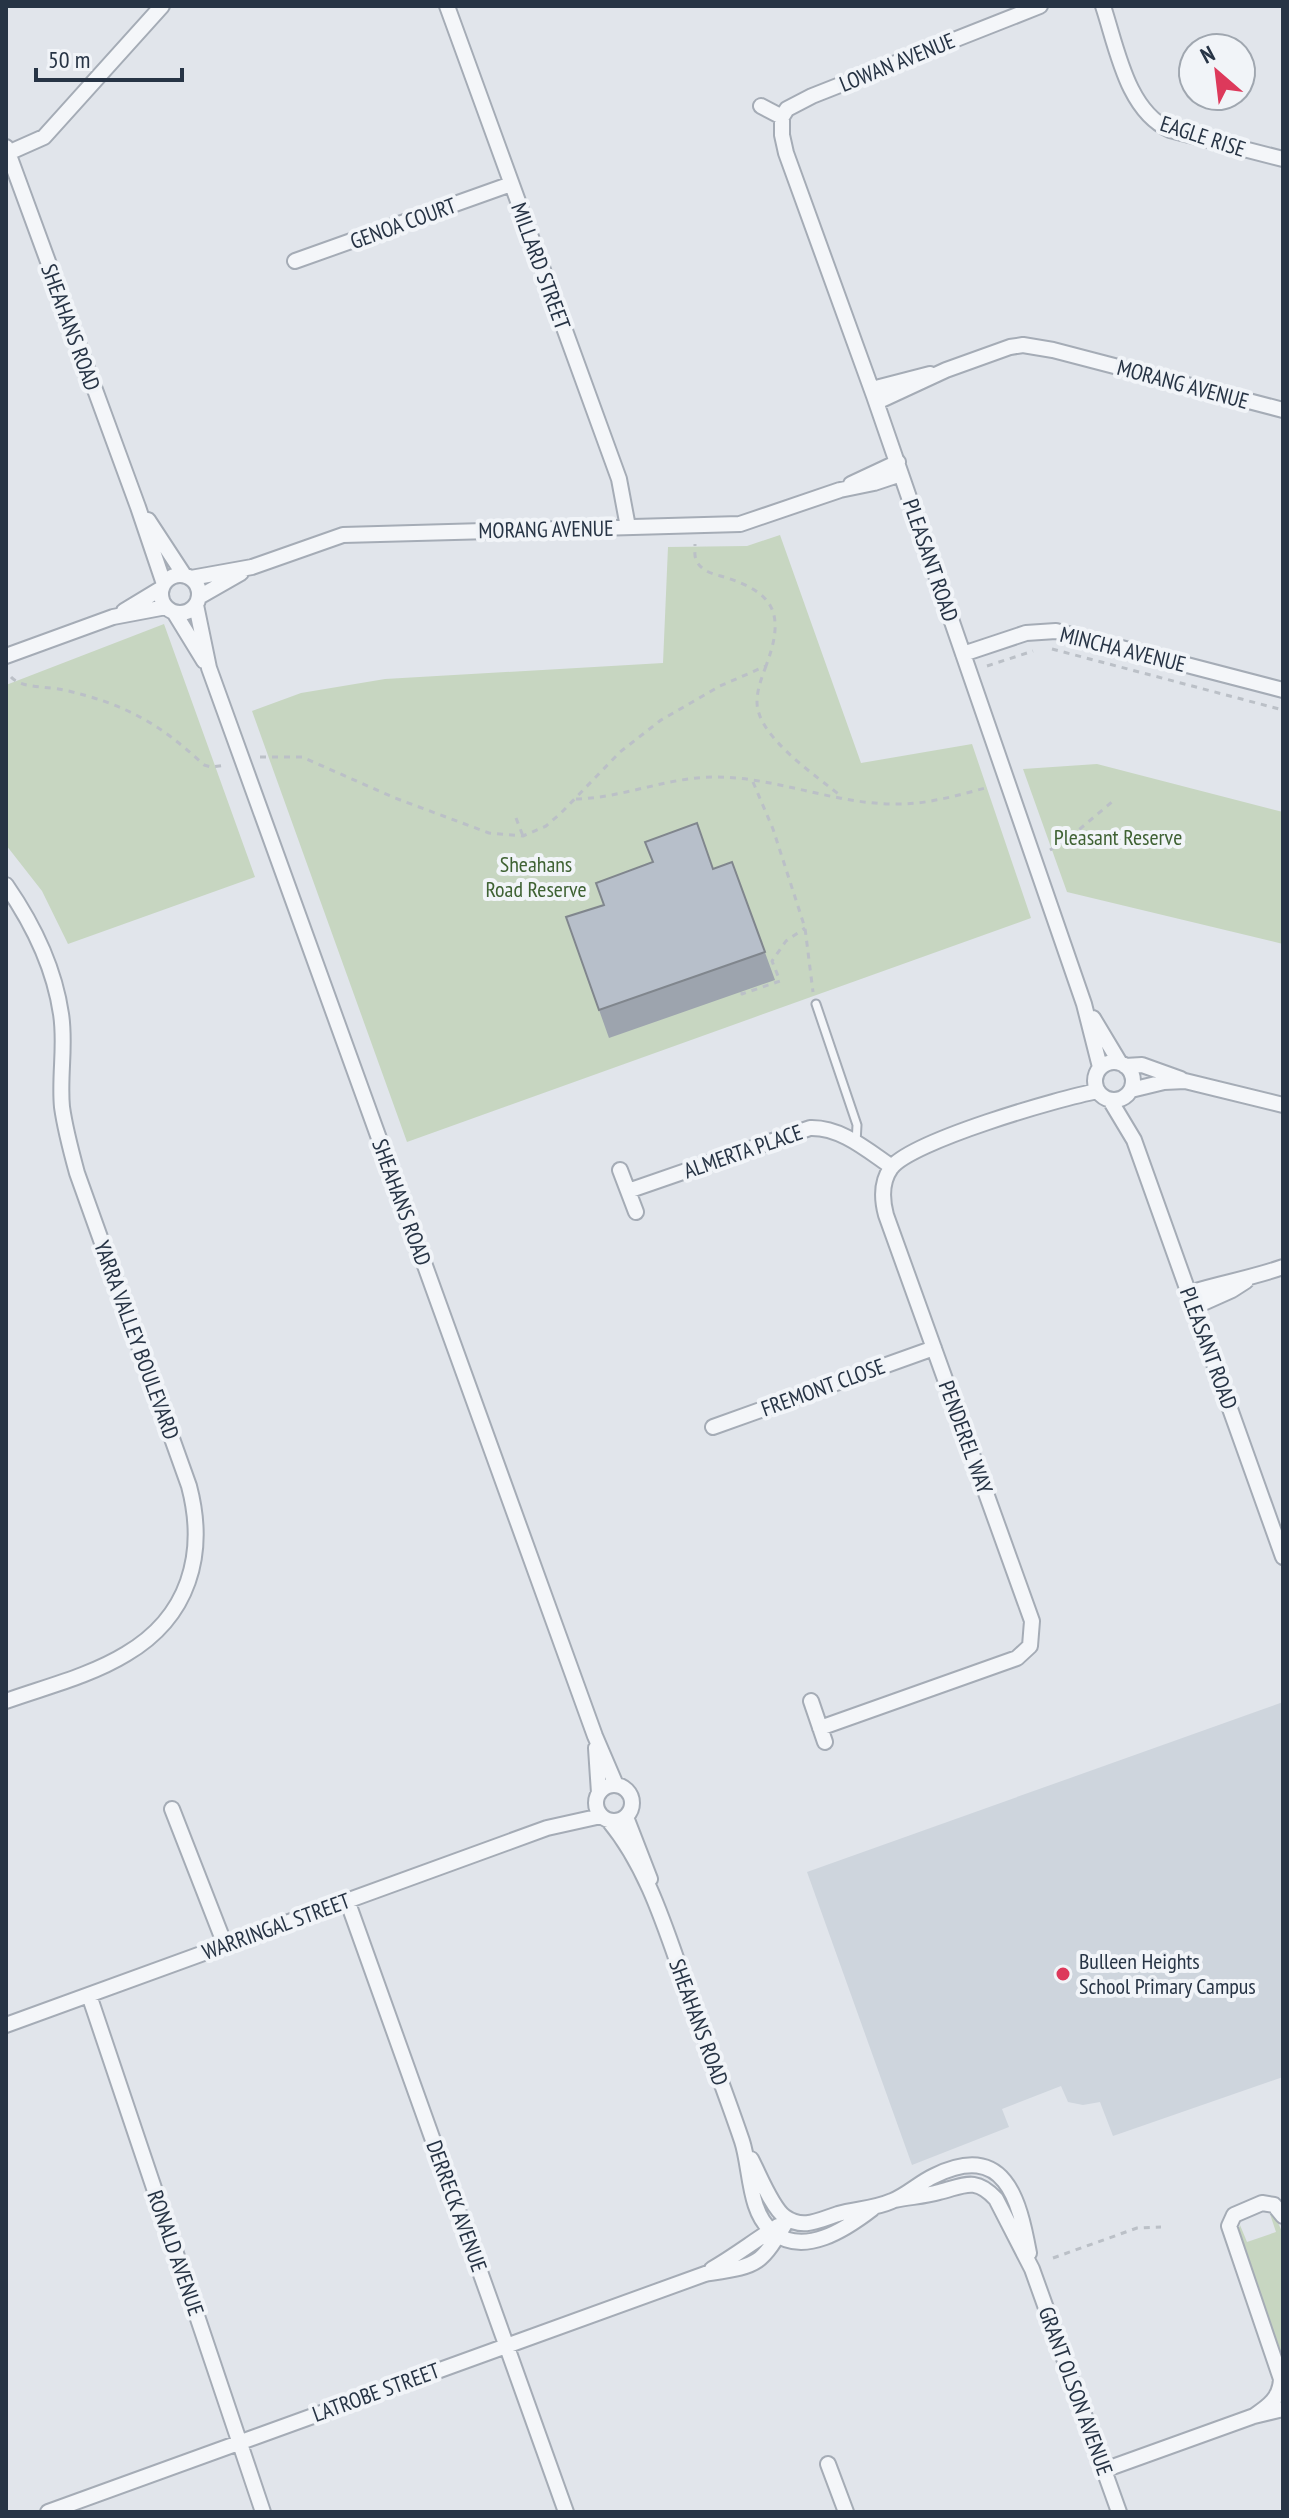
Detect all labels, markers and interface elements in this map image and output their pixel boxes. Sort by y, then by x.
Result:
street label: LOWAN AVENUE [835,26,959,98]
scale bar [36,32,182,82]
north arrow [1177,32,1257,112]
text: N [1196,39,1219,69]
text: 50 m [48,44,90,75]
street label: EAGLE RISE [1157,109,1249,163]
street label: GENOA COURT [346,191,460,255]
street label: MILLARD STREET [505,199,577,334]
street label: SHEAHANS ROAD [35,260,107,394]
street label: MORANG AVENUE [1114,353,1252,415]
street label: PLEASANT ROAD [897,495,965,625]
street label: MORANG AVENUE [478,514,614,544]
street label: MINCHA AVENUE [1057,620,1189,678]
park label: Pleasant Reserve [1054,823,1182,851]
park label: Sheahans Road Reserve [485,850,587,903]
street label: ALMERTA PLACE [680,1118,806,1184]
street label: SHEAHANS ROAD [366,1135,438,1269]
street label: YARRA VALLEY BOULEVARD [88,1237,186,1443]
street label: PLEASANT ROAD [1174,1283,1244,1413]
street label: FREMONT CLOSE [757,1352,889,1422]
street label: PENDEREL WAY [933,1377,999,1497]
street label: WARRINGAL STREET [198,1886,354,1966]
place label: Bulleen Heights School Primary Campus [1079,1947,1256,2000]
street label: SHEAHANS ROAD [663,1955,735,2089]
marker: Bulleen Heights School Primary Campus [1054,1965,1072,1983]
street label: DERRECK AVENUE [420,2136,494,2276]
street label: RONALD AVENUE [141,2187,211,2319]
street label: GRANT OLSON AVENUE [1033,2303,1119,2479]
street label: LATROBE STREET [309,2356,444,2428]

